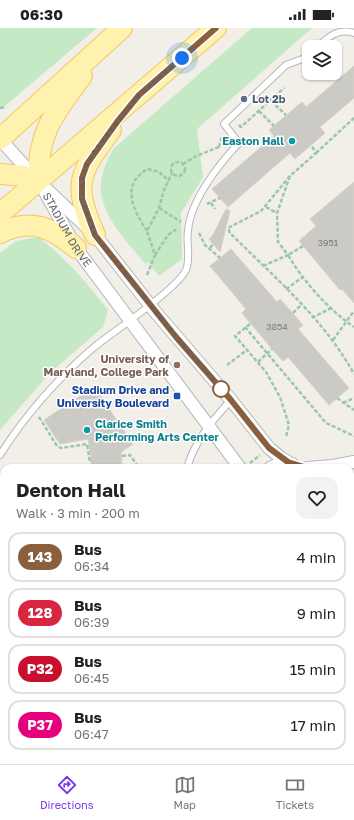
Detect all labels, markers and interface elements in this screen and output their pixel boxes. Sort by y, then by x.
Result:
text: 06:30 [20,5,63,23]
map controls [302,40,342,80]
button: layers [302,40,342,80]
your location [172,48,192,68]
place label: Lot 2b [252,92,286,105]
marker: Lot 2b [239,94,249,104]
place label: Easton Hall [222,134,284,147]
marker: Easton Hall [287,136,297,146]
street label: STADIUM DRIVE [41,190,95,269]
house number: 3951 [318,237,339,248]
house number: 3854 [266,321,288,332]
place label: University of Maryland, College Park [43,352,170,378]
marker: University of Maryland, College Park [172,360,182,370]
unlabelled marker [212,380,230,398]
place label: Stadium Drive and University Boulevard [57,383,169,409]
marker: Stadium Drive and University Boulevard [172,391,182,401]
place label: Clarice Smith Performing Arts Center [95,417,219,443]
marker: Clarice Smith Performing Arts Center [82,425,92,435]
button: heart [296,477,338,519]
text: Denton Hall [16,478,126,501]
text: Walk · 3 min · 200 m [16,505,140,521]
text: Bus [74,540,102,558]
text: 143 [28,548,52,565]
text: 4 min [297,548,336,566]
text: 06:34 [74,558,109,574]
text: Bus [74,596,102,614]
text: 128 [28,604,52,621]
text: 9 min [297,604,336,622]
text: 06:39 [74,614,109,630]
text: Bus [74,652,102,670]
text: P32 [27,660,53,677]
text: 15 min [290,660,336,678]
text: 06:45 [74,670,109,686]
text: Bus [74,708,102,726]
text: P37 [27,716,53,733]
text: 17 min [291,716,336,734]
text: 06:47 [74,726,109,742]
tab: Directions [40,774,94,811]
tab: Map [173,774,196,811]
tab: Tickets [276,774,314,811]

